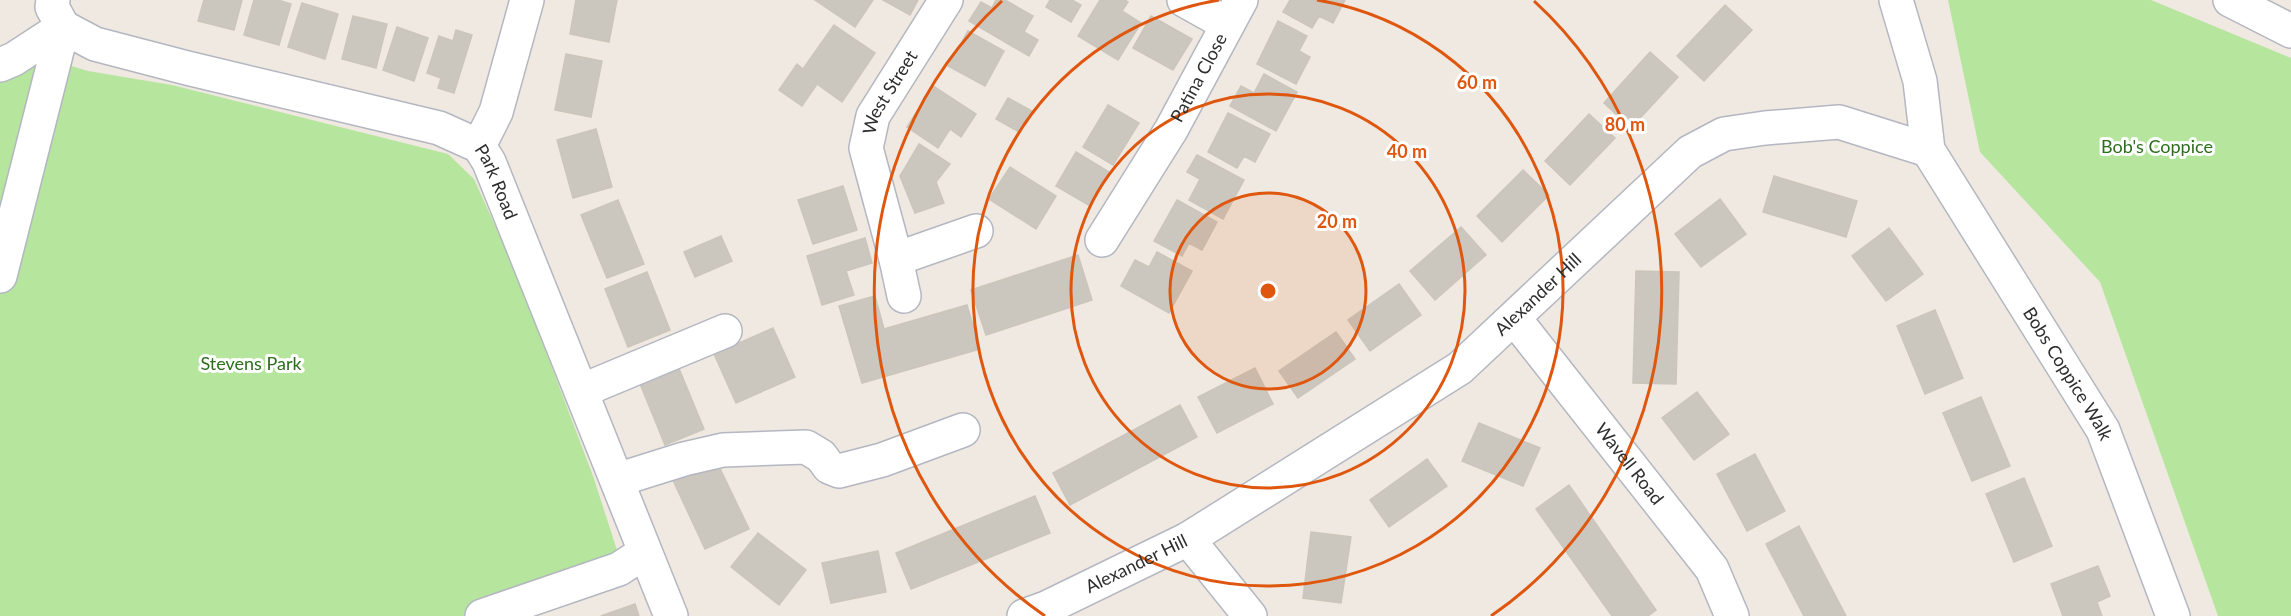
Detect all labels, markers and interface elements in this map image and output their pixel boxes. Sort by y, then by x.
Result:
street label: Patina Close [1165,29,1231,126]
street label: West Street [857,46,922,136]
text: 60 m [1457,71,1497,93]
text: 80 m [1605,113,1645,135]
park label: Bob's Coppice [2101,135,2213,157]
street label: Park Road [471,140,523,222]
text: 40 m [1387,140,1427,162]
text: 20 m [1317,210,1357,232]
street label: Alexander Hill [1490,248,1585,340]
centre of rings [1258,281,1278,301]
street label: Bobs Coppice Walk [2019,303,2118,444]
park label: Stevens Park [200,352,302,374]
street label: Wavell Road [1591,418,1669,509]
street label: Alexander Hill [1081,529,1191,597]

